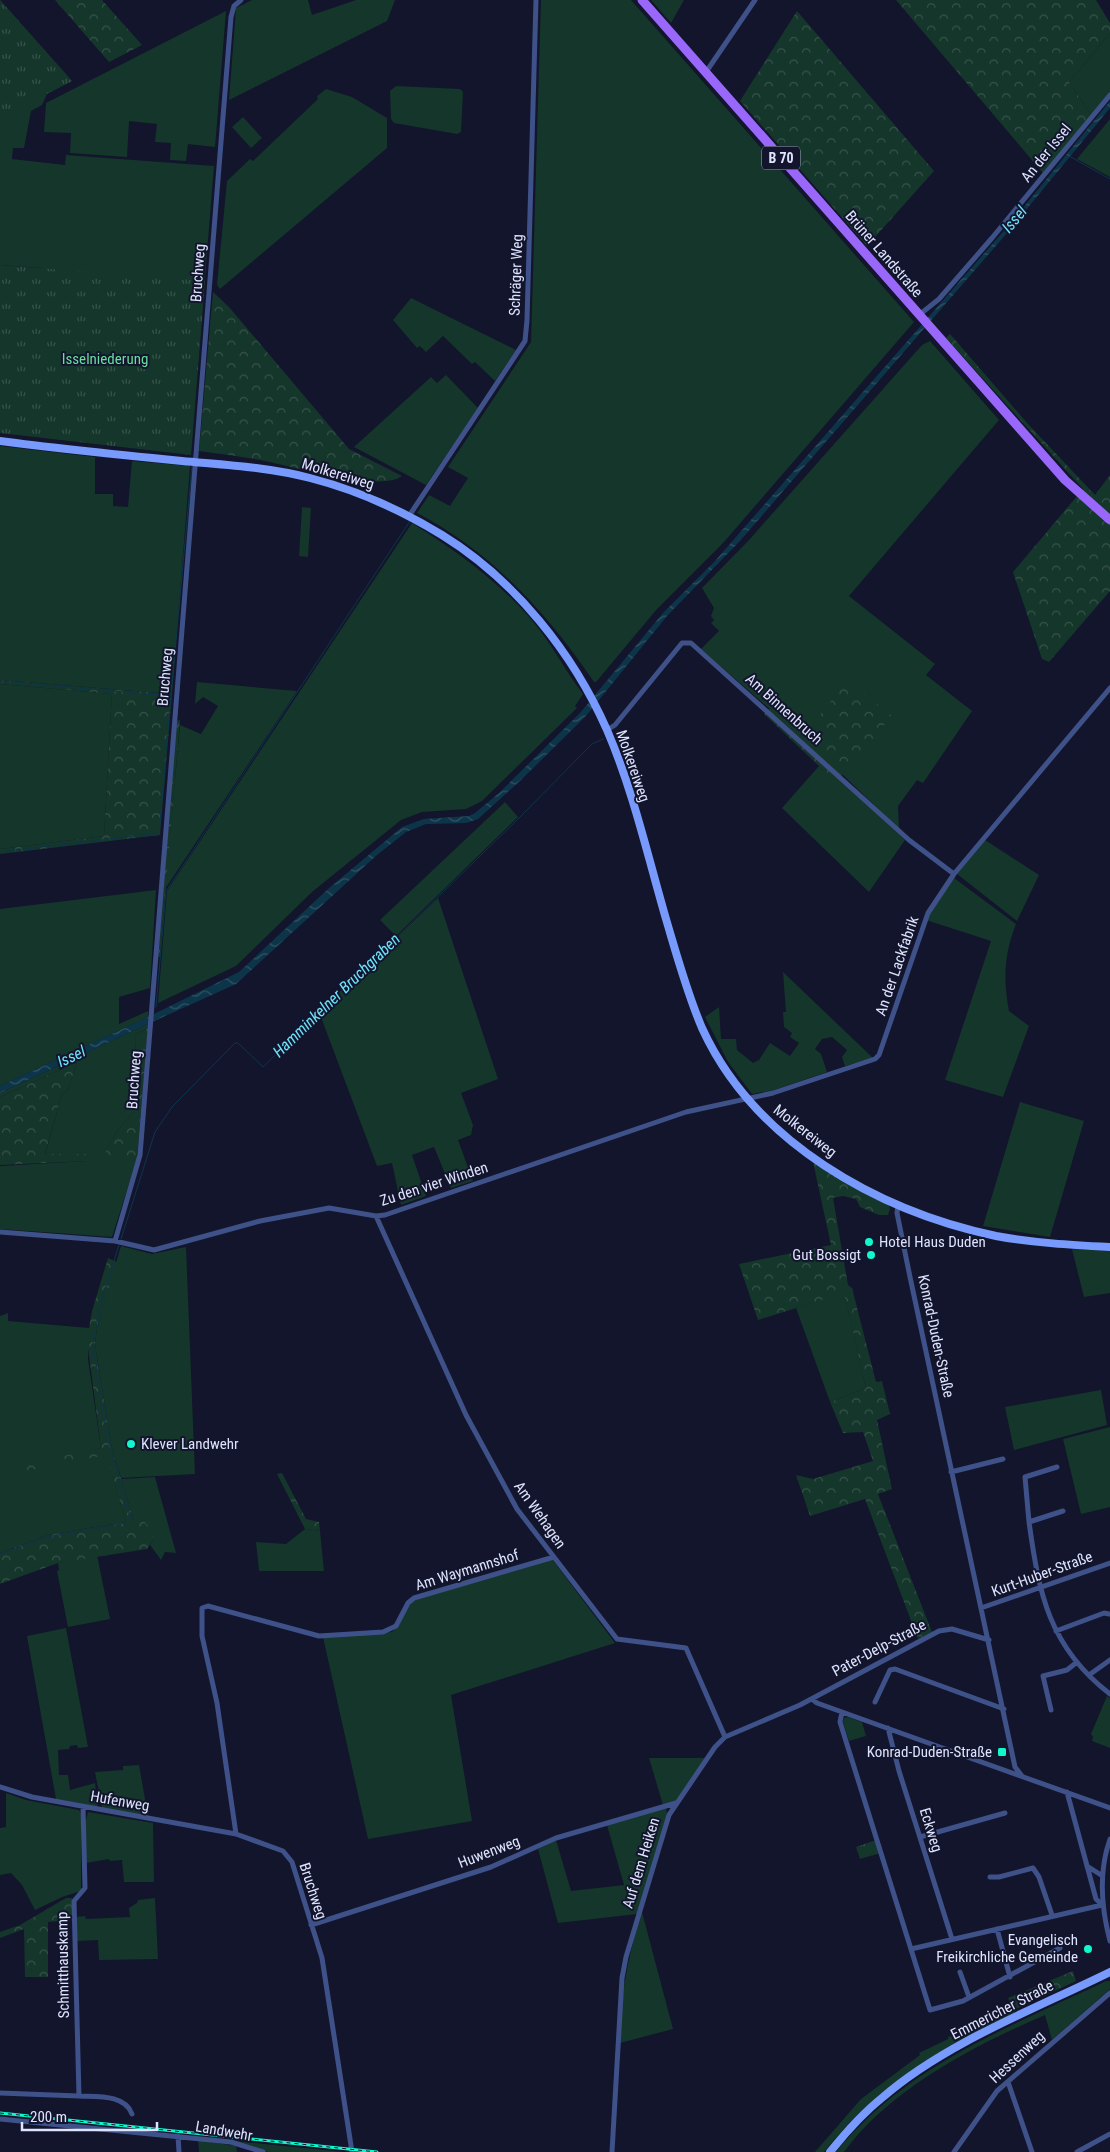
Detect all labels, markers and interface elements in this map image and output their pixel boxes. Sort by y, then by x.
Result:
street label: An der Issel [1017,120,1075,186]
road number: B 70 [762,146,800,170]
water label: Issel [998,202,1031,236]
street label: Brüner Landstraße [841,207,927,301]
street label: Schräger Weg [506,234,526,316]
street label: Bruchweg [187,243,209,303]
park label: Isselniederung [62,350,148,368]
street label: Molkereiweg [299,454,377,494]
street label: Bruchweg [153,647,177,707]
street label: Am Binnenbruch [742,670,826,748]
street label: Molkereiweg [612,728,654,804]
street label: An der Lackfabrik [872,914,923,1018]
water label: Hamminkelner Bruchgraben [269,930,404,1061]
water label: Issel [54,1042,89,1071]
street label: Bruchweg [123,1050,145,1110]
street label: Molkereiweg [770,1101,840,1161]
street label: Zu den vier Winden [378,1158,490,1210]
place label: Hotel Haus Duden [879,1233,986,1251]
marker: Hotel Haus Duden [863,1236,875,1248]
place label: Gut Bossigt [792,1246,861,1264]
marker: Gut Bossigt [865,1249,877,1261]
street label: Konrad-Duden-Straße [914,1273,958,1399]
place label: Klever Landwehr [141,1435,239,1453]
marker: Klever Landwehr [125,1438,137,1450]
street label: Am Wehagen [510,1478,570,1552]
street label: Am Waymannshof [413,1546,521,1594]
street label: Kurt-Huber-Straße [989,1547,1095,1601]
street label: Pater-Delp-Straße [829,1616,929,1680]
place label: Konrad-Duden-Straße [867,1743,992,1761]
marker: Konrad-Duden-Straße [996,1746,1008,1758]
street label: Hufenweg [89,1787,151,1815]
street label: Eckweg [916,1806,946,1854]
street label: Auf dem Heiken [619,1815,663,1911]
street label: Huwenweg [456,1832,522,1872]
street label: Bruchweg [295,1860,331,1922]
street label: Schmitthauskamp [53,1911,73,2019]
place label: Evangelisch Freikirchliche Gemeinde [936,1931,1078,1966]
marker: Evangelisch Freikirchliche Gemeinde [1082,1943,1094,1955]
street label: Emmericher Straße [948,1976,1056,2044]
street label: Hessenweg [986,2027,1048,2087]
scale bar [22,2100,158,2132]
text: 200 m [30,2108,67,2126]
street label: Landwehr [194,2117,254,2145]

